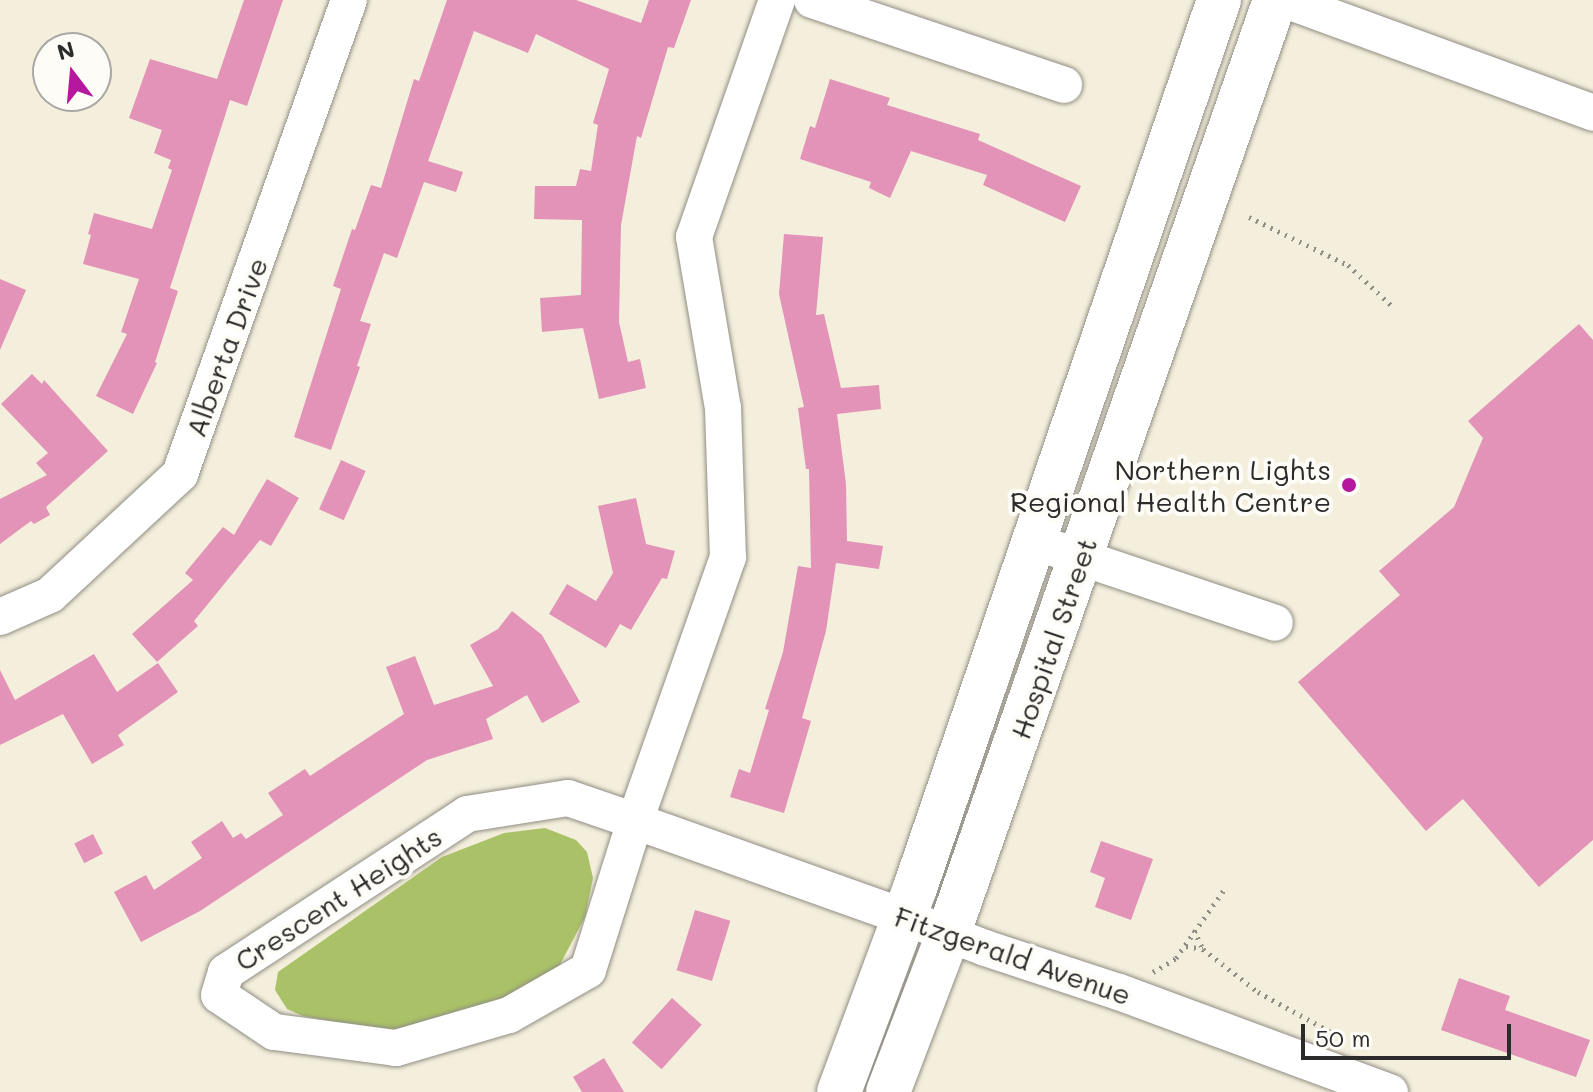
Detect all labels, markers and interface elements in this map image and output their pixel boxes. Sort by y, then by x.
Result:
north arrow [32,32,112,112]
text: N [54,34,78,67]
street label: Alberta Drive [178,253,274,441]
place label: Northern Lights Regional Health Centre [1010,452,1331,518]
marker: Northern Lights Regional Health Centre [1338,474,1360,496]
street label: Hospital Street [1003,533,1103,743]
street label: Crescent Heights [228,819,448,977]
street label: Fitzgerald Avenue [890,899,1136,1011]
scale bar [1305,1008,1515,1058]
text: 50 m [1315,1022,1371,1053]

